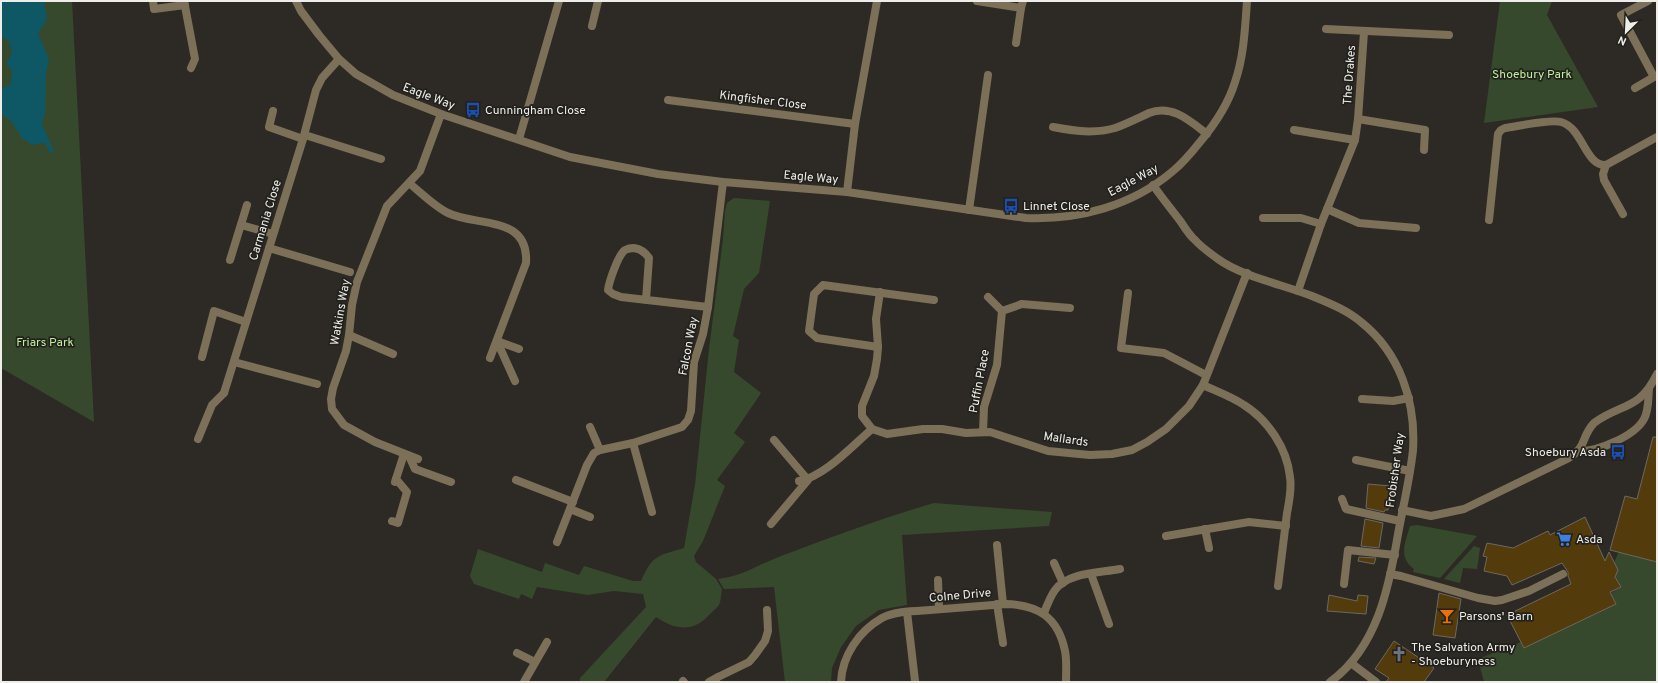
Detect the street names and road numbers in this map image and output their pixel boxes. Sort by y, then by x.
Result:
street label: The Drakes [1340,44,1360,106]
street label: Eagle Way [400,80,457,114]
street label: Kingfisher Close [718,88,807,114]
street label: Eagle Way [1105,161,1161,201]
street label: Eagle Way [783,168,839,188]
street label: Carmania Close [246,178,286,263]
street label: Watkins Way [327,278,355,347]
street label: Falcon Way [675,315,703,377]
street label: Puffin Place [966,348,994,414]
street label: Mallards [1042,429,1089,451]
street label: Frobisher Way [1383,432,1409,509]
street label: Colne Drive [928,585,992,607]

